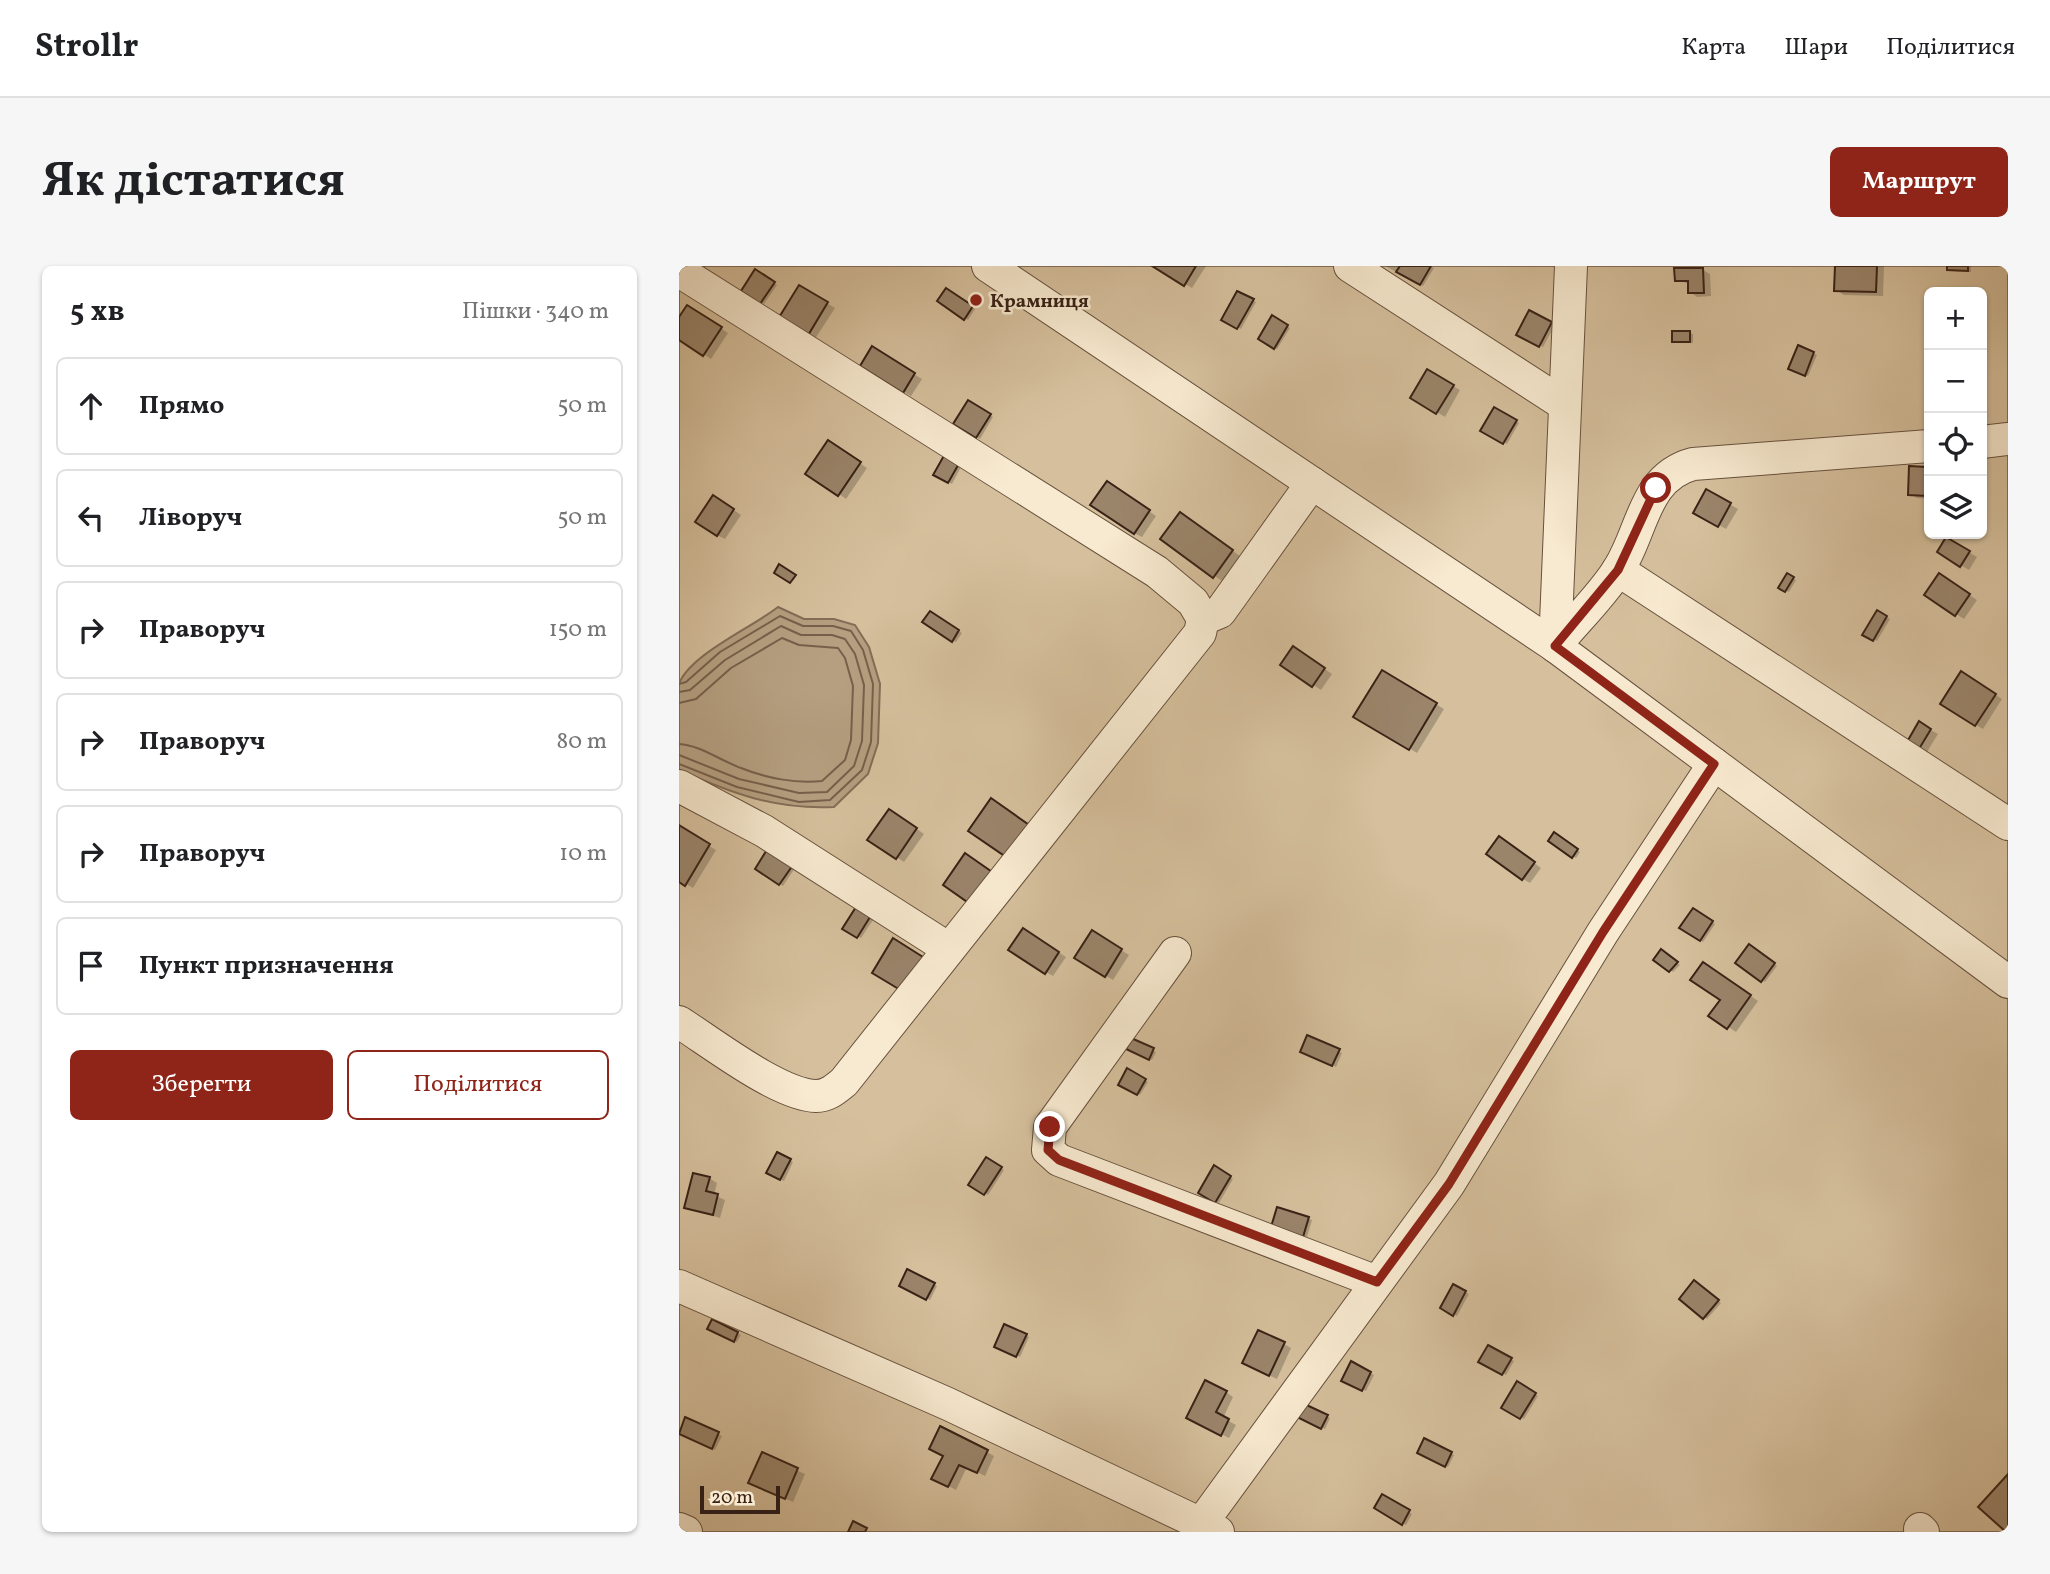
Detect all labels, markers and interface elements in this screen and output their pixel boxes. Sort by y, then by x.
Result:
text: Strollr [35,25,138,71]
text: Карта [1681,31,1746,65]
text: Шари [1784,31,1848,65]
text: Поділитися [1886,31,2015,65]
button: Маршрут [1830,147,2008,217]
text: Як дістатися [42,148,345,217]
map controls [1924,287,1987,539]
button: + [1924,287,1987,350]
place label: Крамниця [990,289,1089,315]
text: 5 хв [70,291,125,333]
marker: Крамниця [968,292,984,308]
text: Пішки · 340 m [462,296,609,328]
button: − [1924,350,1987,413]
icon: ahead [72,387,110,425]
text: Прямо [139,388,224,424]
text: 50 m [558,390,607,422]
button: locate [1924,413,1987,476]
route start [1640,472,1671,503]
button: layers [1924,476,1987,539]
icon: left [72,499,110,537]
text: Ліворуч [139,500,242,536]
text: 50 m [558,502,607,534]
icon: right [72,611,110,649]
text: Праворуч [139,612,265,648]
text: 150 m [549,614,607,646]
icon: right [72,723,110,761]
text: Праворуч [139,724,265,760]
text: 80 m [557,726,607,758]
icon: right [72,835,110,873]
text: Праворуч [139,836,265,872]
text: 10 m [559,838,607,870]
icon: arrive [72,947,110,985]
text: Пункт призначення [139,948,394,984]
button: Зберегти [70,1050,333,1120]
button: Поділитися [347,1050,609,1120]
route end [1034,1111,1065,1142]
scale bar [700,1483,781,1515]
text: 20 m [711,1485,753,1511]

